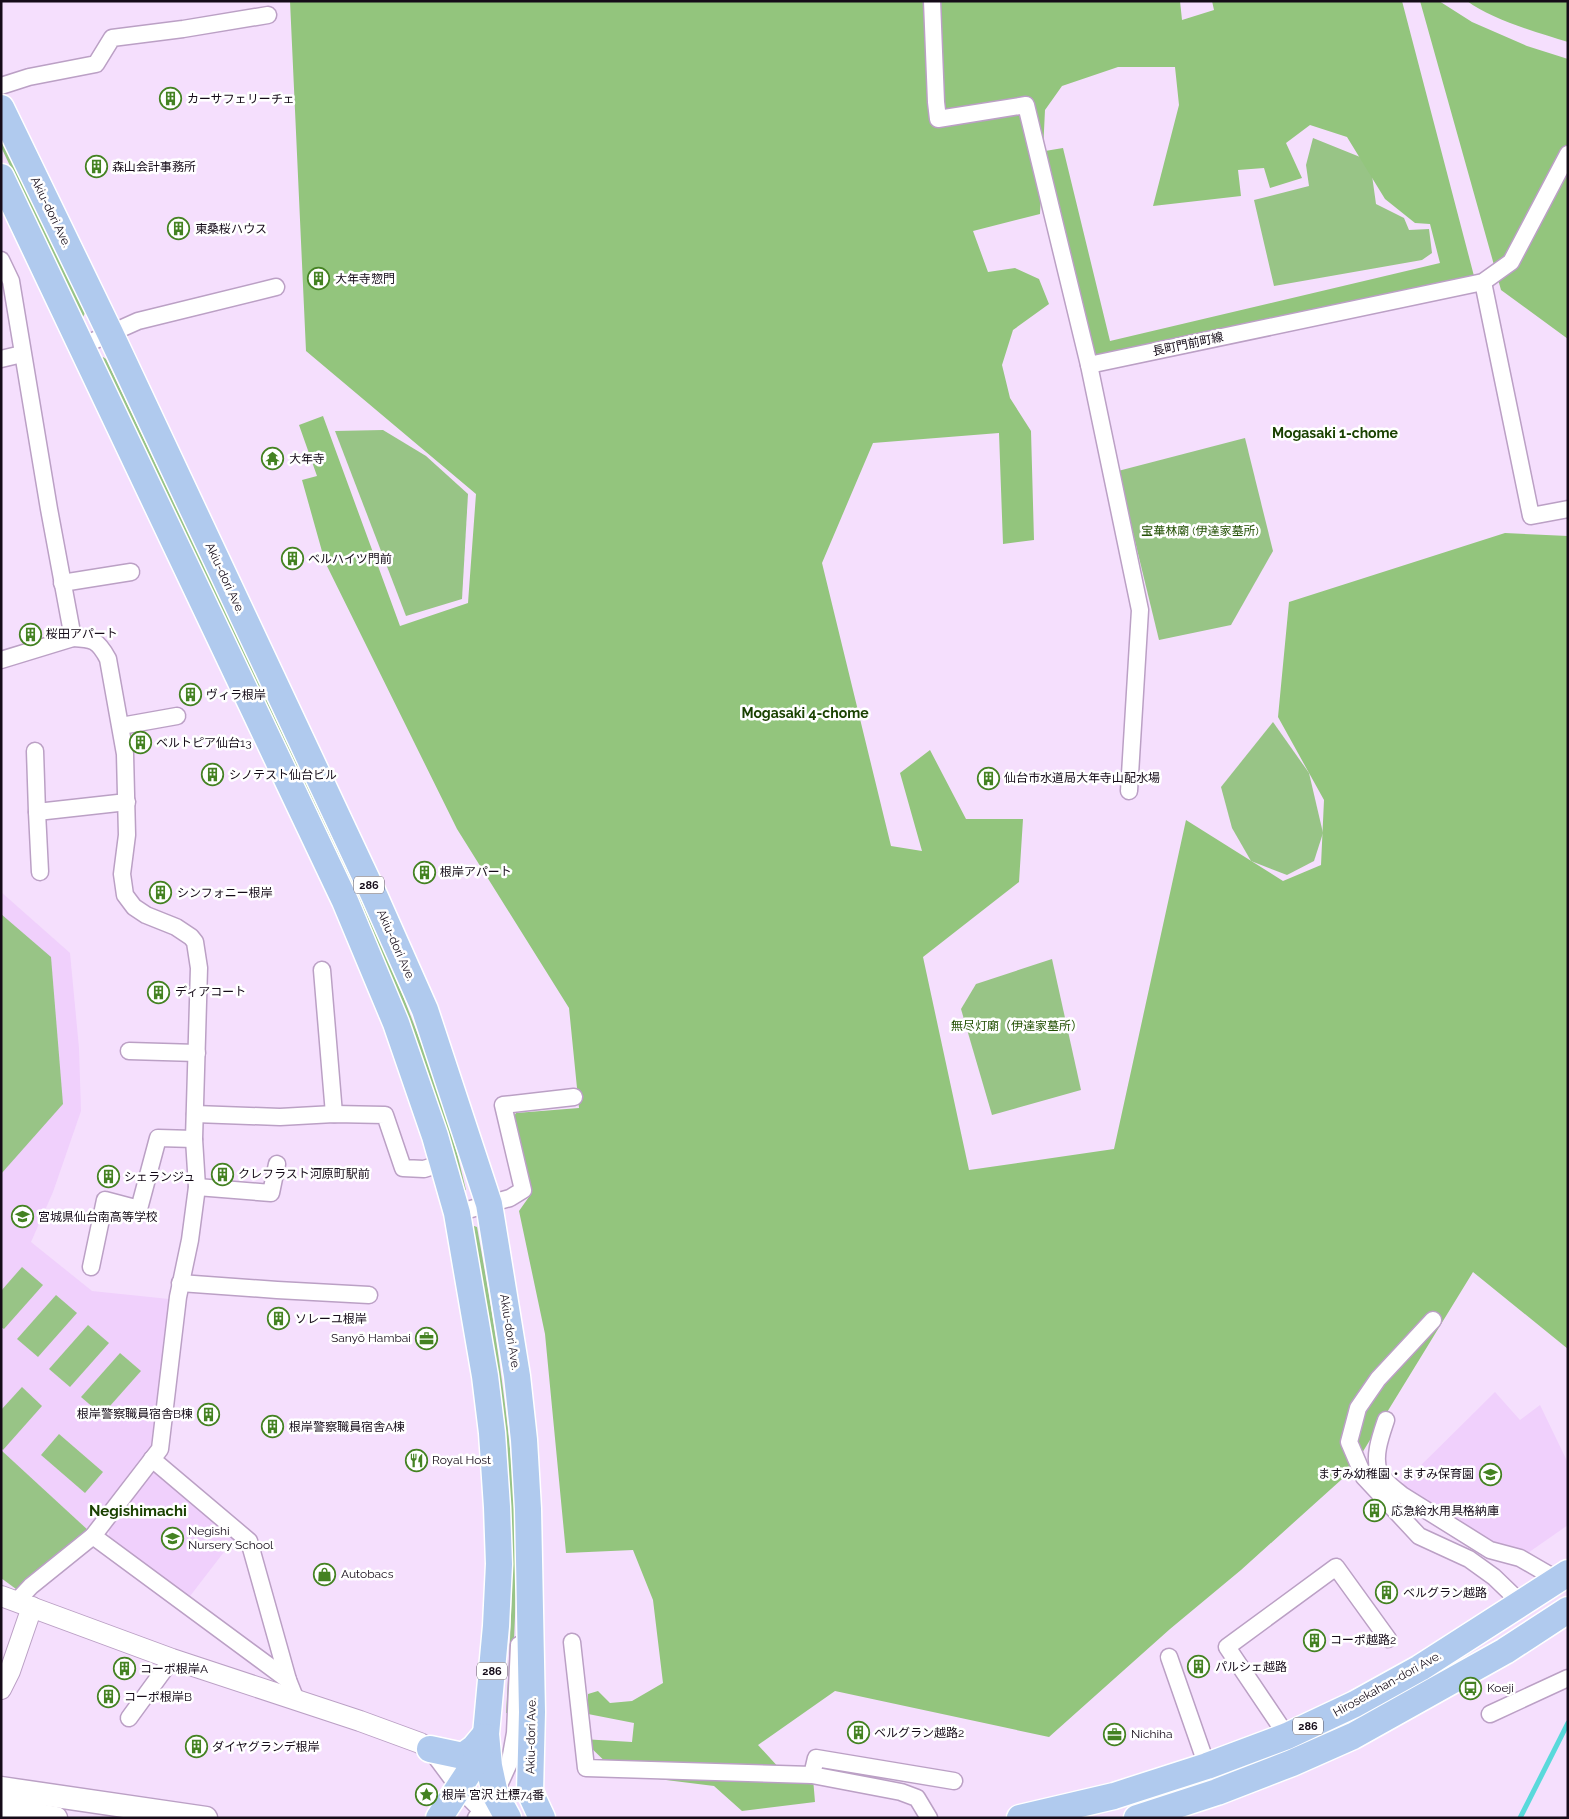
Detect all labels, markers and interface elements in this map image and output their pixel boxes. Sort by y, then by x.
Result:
building icon: カーサフェリーチェ [159,87,183,111]
place label: カーサフェリーチェ [187,92,295,106]
building icon: 森山会計事務所 [84,155,108,179]
place label: 森山会計事務所 [112,160,196,174]
street label: Akiu-dori Ave. [28,175,74,249]
building icon: 東桑桜ハウス [167,217,191,241]
place label: 東桑桜ハウス [195,222,267,236]
building icon: 大年寺惣門 [307,267,331,291]
place label: 大年寺惣門 [335,272,395,286]
street label: 長町門前町線 [1151,330,1225,358]
district label: Mogasaki 1-chome [1272,425,1399,441]
temple icon: 大年寺 [261,447,285,471]
place label: 大年寺 [289,452,325,466]
park label: 宝華林廟 (伊達家墓所) [1141,524,1259,538]
street label: Akiu-dori Ave. [202,540,248,616]
building icon: ベルハイツ門前 [280,547,304,571]
place label: ベルハイツ門前 [308,552,392,566]
building icon: 桜田アパート [18,622,42,646]
place label: 桜田アパート [46,627,118,641]
building icon: ヴィラ根岸 [178,683,202,707]
place label: ヴィラ根岸 [206,688,266,702]
district label: Mogasaki 4-chome [741,705,869,721]
building icon: ベルトピア仙台13 [128,731,152,755]
place label: ベルトピア仙台13 [156,736,252,750]
building icon: シノテスト仙台ビル [201,763,225,787]
building icon: 仙台市水道局大年寺山配水場 [976,766,1000,790]
place label: シノテスト仙台ビル [229,768,337,782]
place label: 仙台市水道局大年寺山配水場 [1004,771,1160,785]
building icon: 根岸アパート [412,860,436,884]
place label: 根岸アパート [440,865,512,879]
road number: 286 [354,876,384,894]
building icon: シンフォニー根岸 [149,881,173,905]
place label: シンフォニー根岸 [177,886,273,900]
street label: Akiu-dori Ave. [374,907,418,983]
building icon: ディアコート [147,980,171,1004]
place label: ディアコート [175,985,246,999]
park label: 無尽灯廟（伊達家墓所） [951,1019,1083,1033]
building icon: クレフラスト河原町駅前 [210,1162,234,1186]
building icon: シェランジュ [96,1165,120,1189]
place label: クレフラスト河原町駅前 [238,1167,370,1181]
place label: シェランジュ [124,1170,195,1184]
school or university icon: 宮城県仙台南高等学校 [10,1205,34,1229]
place label: 宮城県仙台南高等学校 [38,1210,158,1224]
street label: Akiu-dori Ave. [497,1293,523,1371]
building icon: ソレーユ根岸 [267,1307,291,1331]
place label: ソレーユ根岸 [295,1312,367,1326]
office icon: Sanyō Hambai [415,1326,439,1350]
place label: Sanyō Hambai [331,1331,411,1345]
building icon: 根岸警察職員宿舎B棟 [197,1402,221,1426]
place label: 根岸警察職員宿舎B棟 [77,1407,193,1421]
building icon: 根岸警察職員宿舎A棟 [261,1415,285,1439]
place label: 根岸警察職員宿舎A棟 [289,1420,405,1434]
restaurant icon: Royal Host [404,1448,428,1472]
place label: Royal Host [432,1453,491,1467]
school or university icon: ますみ幼稚園・ますみ保育園 [1478,1462,1502,1486]
place label: ますみ幼稚園・ますみ保育園 [1318,1467,1474,1481]
building icon: 応急給水用具格納庫 [1363,1499,1387,1523]
district label: Negishimachi [89,1502,187,1520]
place label: 応急給水用具格納庫 [1391,1504,1499,1518]
place label: Negishi Nursery School [188,1524,274,1552]
school or university icon: Negishi Nursery School [160,1526,184,1550]
shop icon: Autobacs [313,1562,337,1586]
place label: Autobacs [341,1567,394,1581]
building icon: ベルグラン越路 [1375,1581,1399,1605]
place label: ベルグラン越路 [1403,1586,1487,1600]
building icon: コーポ越路2 [1302,1628,1326,1652]
place label: コーポ越路2 [1330,1633,1396,1647]
street label: Hirosekahan-dori Ave. [1331,1648,1443,1720]
building icon: パルシェ越路 [1187,1655,1211,1679]
building icon: コーポ根岸A [112,1657,136,1681]
place label: パルシェ越路 [1215,1660,1287,1674]
place label: コーポ根岸A [140,1662,208,1676]
road number: 286 [477,1662,507,1680]
bus stop icon: Koeji [1459,1676,1483,1700]
place label: Koeji [1487,1681,1514,1695]
building icon: コーポ根岸B [96,1685,120,1709]
place label: コーポ根岸B [124,1690,192,1704]
street label: Akiu-dori Ave. [523,1698,539,1774]
road number: 286 [1293,1718,1323,1734]
building icon: ベルグラン越路2 [846,1721,870,1745]
office icon: Nichiha [1103,1722,1127,1746]
place label: ベルグラン越路2 [874,1726,964,1740]
place label: Nichiha [1131,1727,1173,1741]
building icon: ダイヤグランデ根岸 [184,1735,208,1759]
place label: ダイヤグランデ根岸 [212,1740,320,1754]
place icon: 根岸 宮沢 辻標74番 [414,1783,438,1807]
place label: 根岸 宮沢 辻標74番 [442,1788,544,1802]

